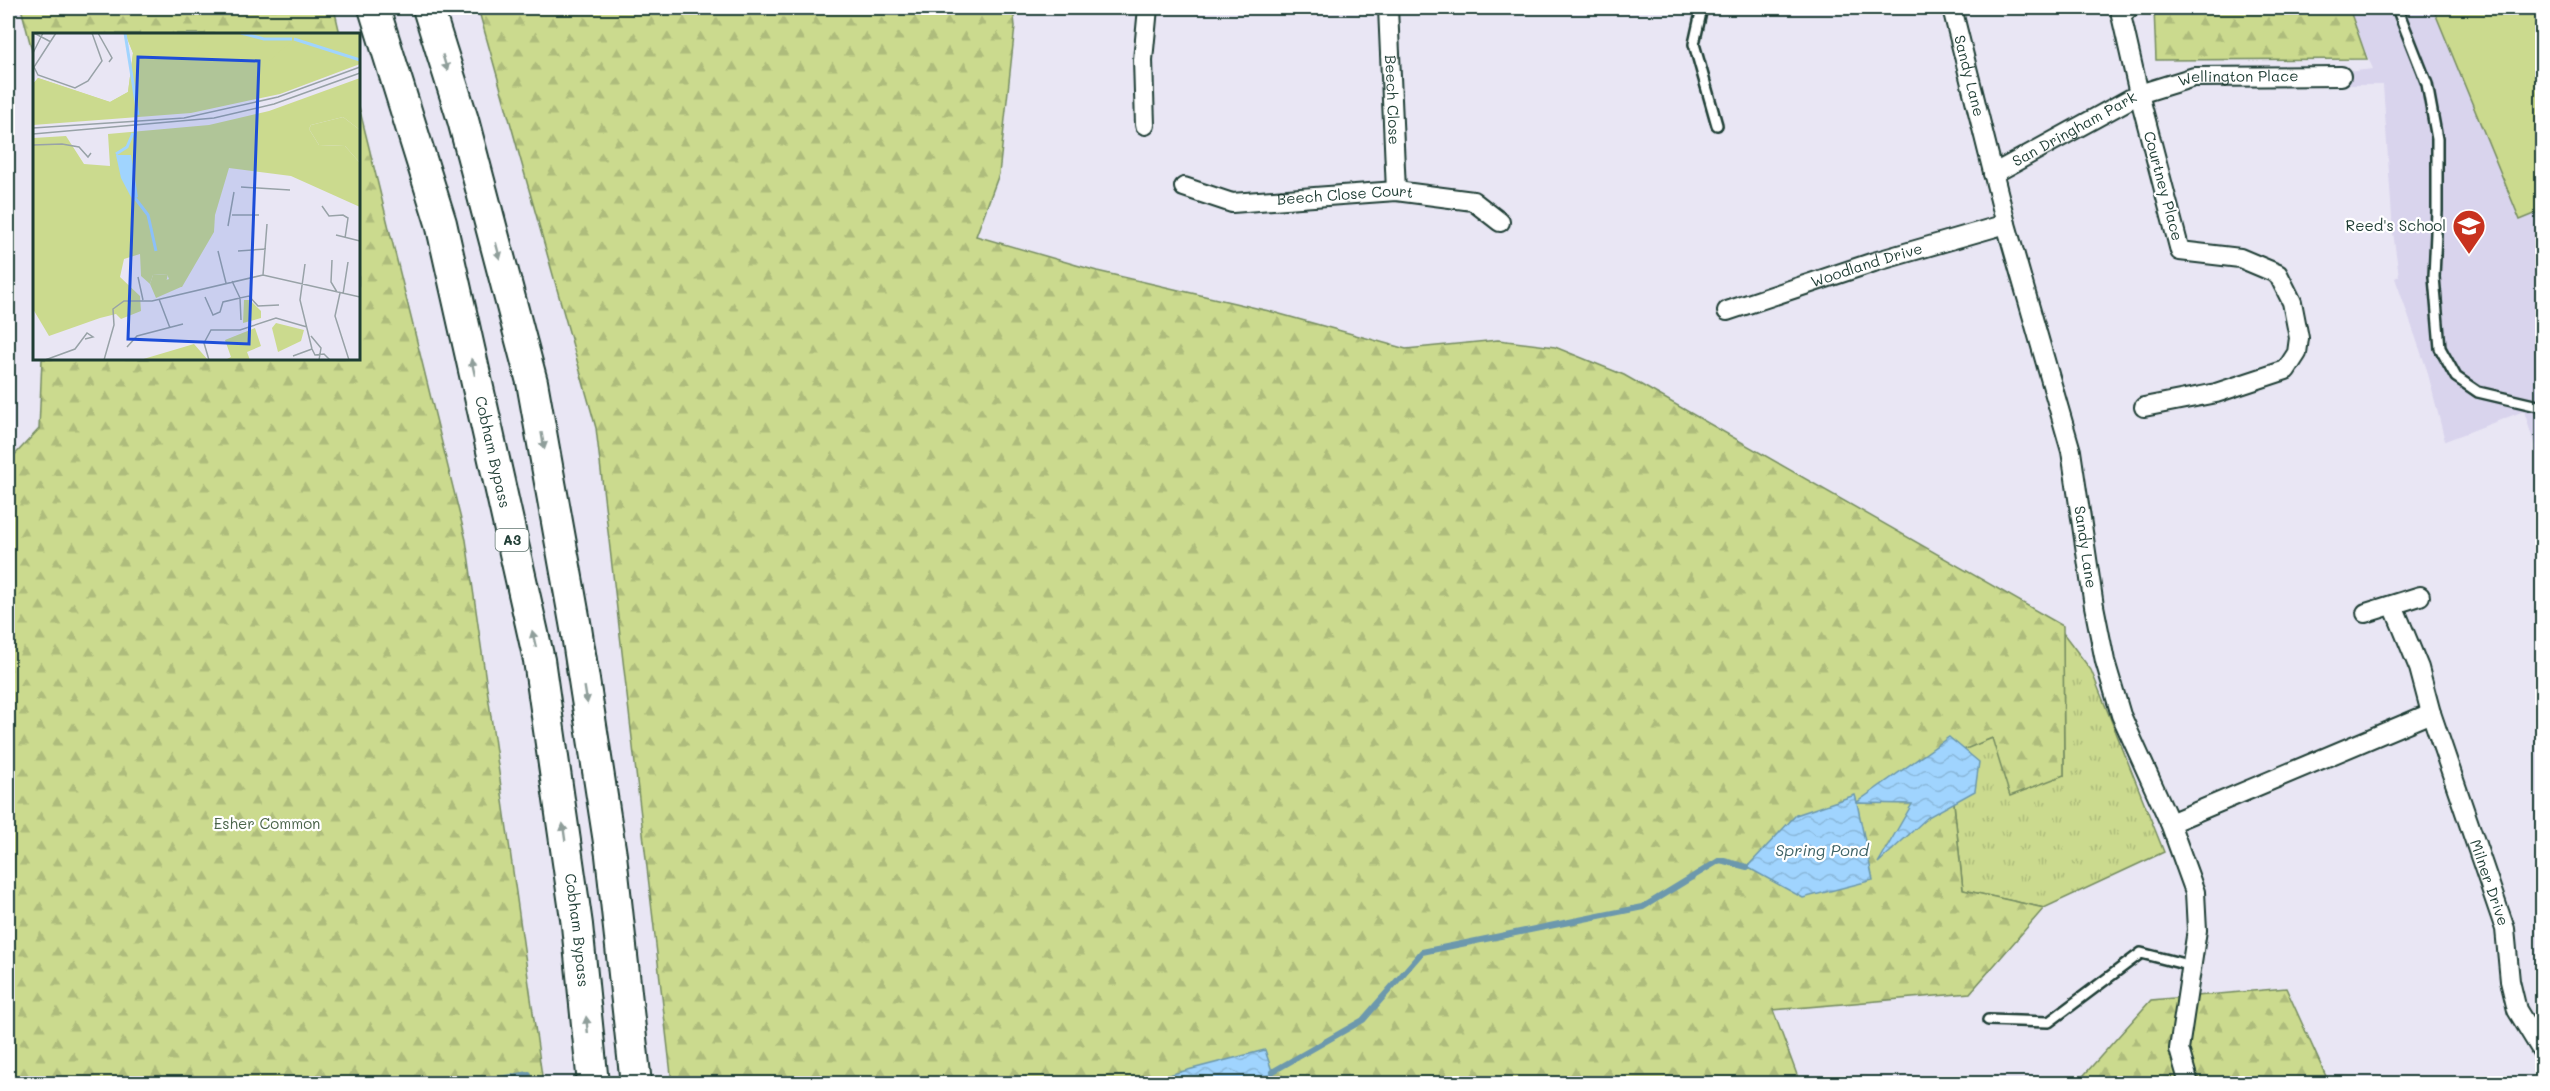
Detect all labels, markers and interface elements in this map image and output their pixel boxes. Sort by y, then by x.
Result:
inset map [33,33,360,360]
street label: Sandy Lane [1950,33,1990,118]
one-way arrow [441,54,451,72]
street label: Beech Close [1381,54,1405,145]
street label: Wellington Place [2175,65,2299,90]
street label: San Dringham Park [2008,86,2140,171]
street label: Courtney Place [2140,129,2188,243]
street label: Beech Close Court [1276,180,1415,209]
school or university icon: Reed's School [2451,208,2487,255]
place label: Reed's School [2346,215,2446,235]
street label: Woodland Drive [1808,238,1925,291]
one-way arrow [493,242,503,260]
one-way arrow [468,357,477,376]
street label: Cobham Bypass [471,394,516,510]
one-way arrow [538,431,547,450]
street label: Sandy Lane [2070,504,2102,590]
road number: A3 [496,529,528,551]
one-way arrow [529,630,539,648]
one-way arrow [582,686,591,705]
park label: Esher Common [214,813,320,833]
one-way arrow [559,822,568,841]
street label: Milner Drive [2466,836,2514,928]
water label: Spring Pond [1775,839,1870,860]
street label: Cobham Bypass [561,872,594,988]
one-way arrow [582,1016,592,1035]

